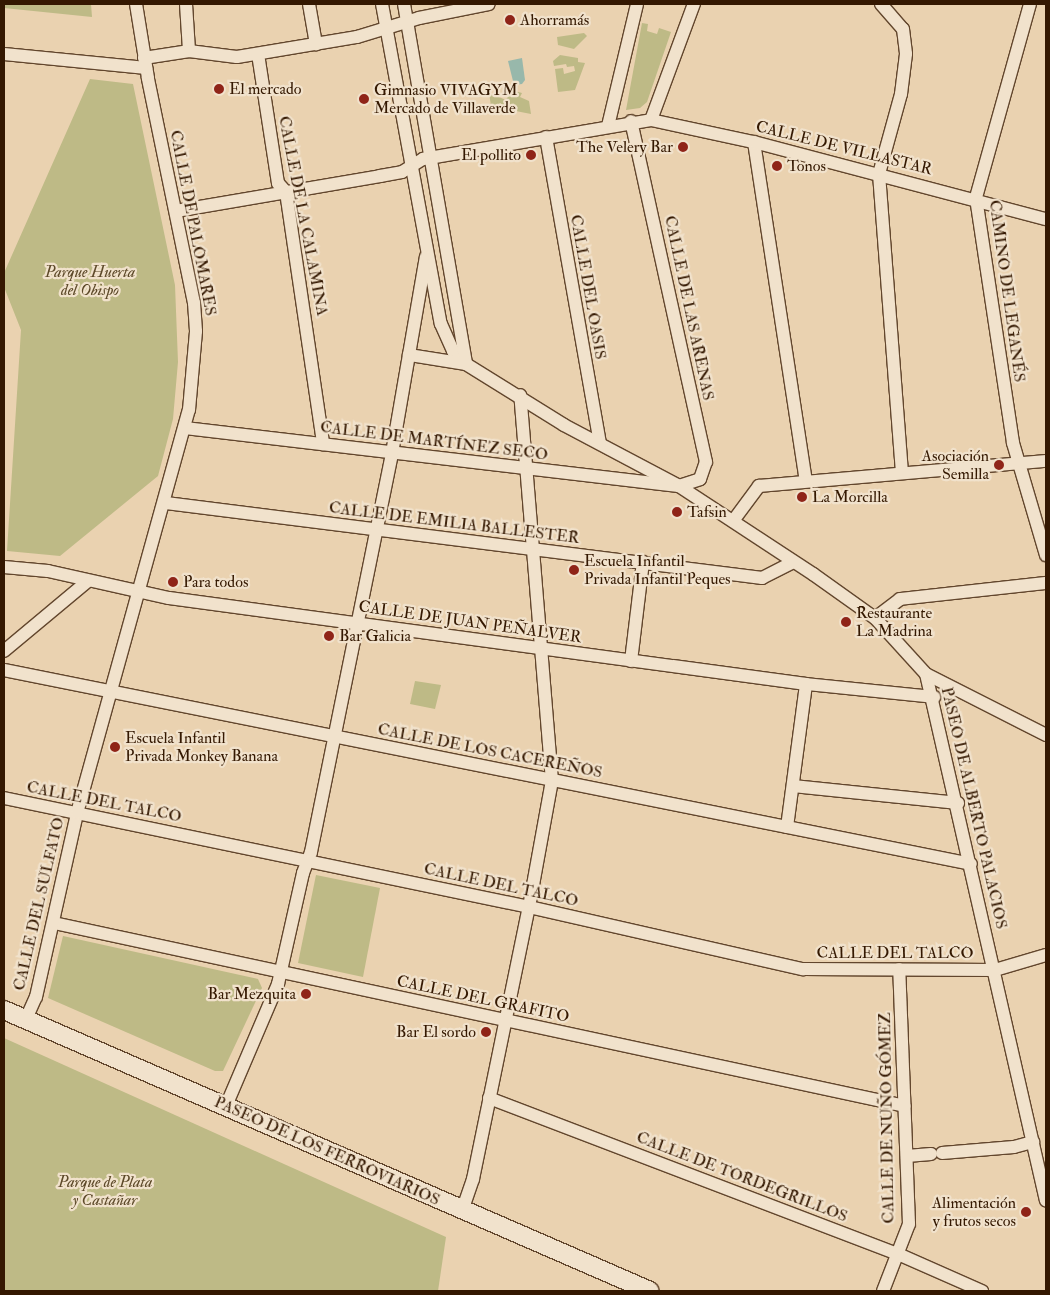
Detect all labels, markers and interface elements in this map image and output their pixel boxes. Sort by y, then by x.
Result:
place label: Ahorramás [520,10,589,30]
marker: Ahorramás [504,14,516,26]
place label: El mercado [229,79,302,99]
place label: Gimnasio VIVAGYM Mercado de Villaverde [374,80,518,118]
marker: El mercado [213,83,225,95]
marker: Gimnasio VIVAGYM Mercado de Villaverde [358,93,370,105]
street label: CALLE DE LA CALAMINA [274,114,332,318]
street label: CALLE DE VILLASTAR [754,117,934,179]
street label: CALLE DE PALOMARES [166,129,220,317]
place label: The Velery Bar [576,137,673,157]
marker: The Velery Bar [677,141,689,153]
place label: El pollito [461,145,521,165]
marker: El pollito [525,149,537,161]
place label: Tonos [787,156,826,176]
marker: Tonos [771,160,783,172]
street label: CAMINO DE LEGANÉS [985,199,1029,383]
street label: CALLE DEL OASIS [566,213,610,361]
street label: CALLE DE LAS ARENAS [660,214,718,402]
park label: Parque Huerta del Obispo [45,262,135,300]
street label: CALLE DE MARTÍNEZ SECO [319,418,549,464]
place label: Asociación Semilla [922,446,989,484]
marker: Asociación Semilla [993,459,1005,471]
place label: La Morcilla [812,487,888,507]
marker: La Morcilla [796,491,808,503]
street label: CALLE DE EMILIA BALLESTER [328,498,580,548]
place label: Tafsin [687,502,727,522]
marker: Tafsin [671,506,683,518]
place label: Escuela Infantil Privada Infantil Peques [584,551,731,589]
marker: Escuela Infantil Privada Infantil Peques [568,564,580,576]
place label: Para todos [183,572,248,592]
marker: Para todos [167,576,179,588]
street label: CALLE DE JUAN PEÑALVER [357,597,583,647]
place label: Restaurante La Madrina [856,603,932,641]
marker: Restaurante La Madrina [840,616,852,628]
place label: Bar Galicia [339,626,411,646]
marker: Bar Galicia [323,630,335,642]
street label: PASEO DE ALBERTO PALACIOS [937,685,1011,931]
street label: CALLE DE LOS CACEREÑOS [376,720,604,782]
place label: Escuela Infantil Privada Monkey Banana [125,728,278,766]
marker: Escuela Infantil Privada Monkey Banana [109,741,121,753]
street label: CALLE DEL TALCO [25,778,183,826]
street label: CALLE DEL SULFATO [10,815,68,993]
street label: CALLE DEL TALCO [422,859,580,911]
street label: CALLE DEL TALCO [816,943,974,963]
street label: CALLE DEL GRAFITO [395,971,571,1027]
place label: Bar Mezquita [207,984,296,1004]
marker: Bar Mezquita [300,988,312,1000]
street label: CALLE DE NUÑO GÓMEZ [876,1012,898,1224]
place label: Bar El sordo [396,1022,476,1042]
marker: Bar El sordo [480,1026,492,1038]
street label: PASEO DE LOS FERROVIARIOS [211,1092,443,1210]
street label: CALLE DE TORDEGRILLOS [634,1128,850,1226]
park label: Parque de Plata y Castañar [58,1172,152,1210]
place label: Alimentación y frutos secos [932,1193,1016,1231]
marker: Alimentación y frutos secos [1020,1206,1032,1218]

